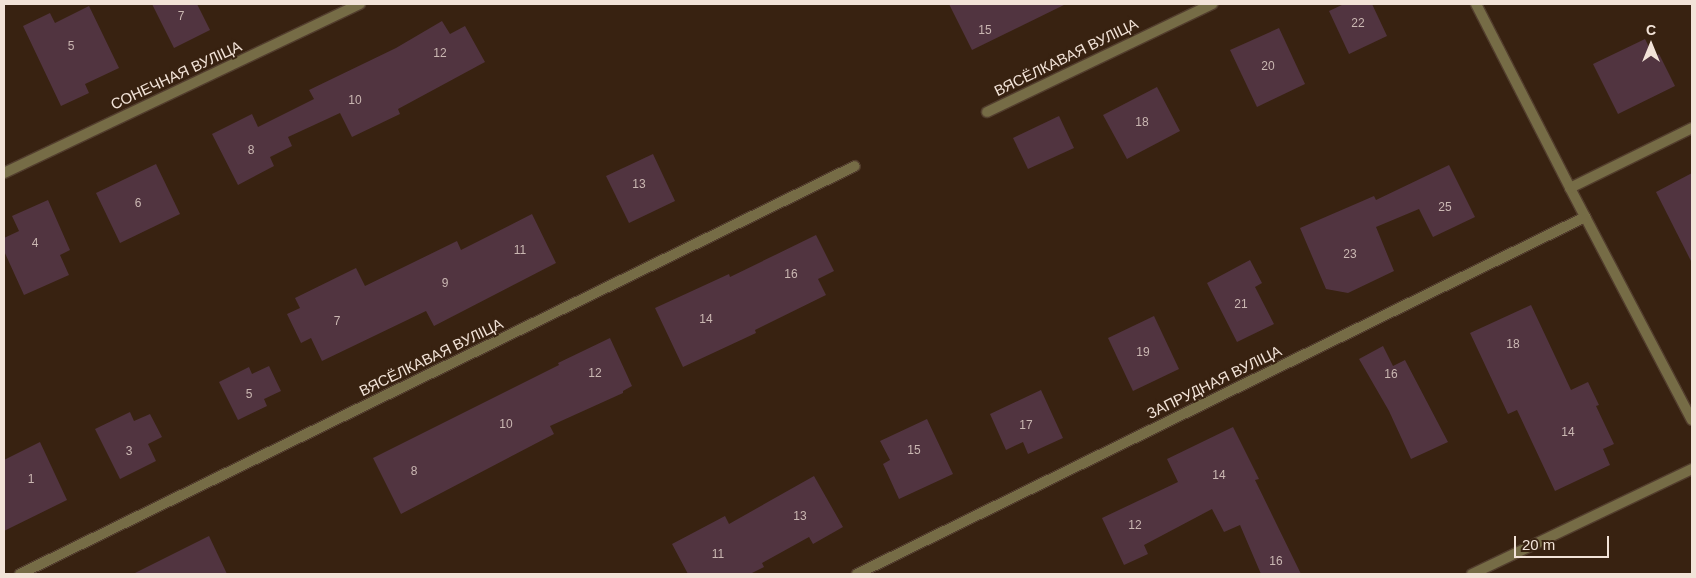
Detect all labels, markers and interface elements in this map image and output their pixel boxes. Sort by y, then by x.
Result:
house number: 7 [178,10,184,24]
street label: ВЯСЁЛКАВАЯ ВУЛІЦА [991,14,1141,100]
house number: 22 [1351,17,1365,31]
north arrow [1626,20,1676,70]
text: С [1646,22,1656,38]
house number: 15 [978,24,992,38]
street label: СОНЕЧНАЯ ВУЛІЦА [108,37,244,113]
house number: 5 [68,40,74,54]
house number: 12 [433,47,447,61]
house number: 20 [1261,60,1275,74]
house number: 10 [348,94,362,108]
house number: 18 [1135,116,1149,130]
house number: 8 [248,144,254,158]
house number: 13 [632,178,646,192]
house number: 6 [135,197,141,211]
house number: 25 [1438,201,1452,215]
house number: 4 [32,237,38,251]
house number: 11 [514,244,526,258]
house number: 23 [1343,248,1357,262]
house number: 16 [784,268,798,282]
house number: 9 [442,277,448,291]
house number: 21 [1234,298,1248,312]
house number: 14 [699,313,713,327]
street label: ВЯСЁЛКАВАЯ ВУЛІЦА [356,314,506,400]
house number: 7 [334,315,340,329]
house number: 18 [1506,338,1520,352]
street label: ЗАПРУДНАЯ ВУЛІЦА [1144,342,1284,422]
house number: 19 [1136,346,1150,360]
house number: 12 [588,367,602,381]
house number: 16 [1384,368,1398,382]
house number: 5 [246,388,252,402]
house number: 10 [499,418,513,432]
house number: 17 [1019,419,1033,433]
house number: 14 [1561,426,1575,440]
house number: 15 [907,444,921,458]
house number: 3 [126,445,132,459]
house number: 8 [411,465,417,479]
house number: 14 [1212,469,1226,483]
house number: 1 [28,473,34,487]
house number: 13 [793,510,807,524]
house number: 12 [1128,519,1142,533]
scale bar [1516,526,1611,558]
text: 20 m [1522,536,1555,553]
house number: 11 [712,548,724,562]
house number: 16 [1269,555,1283,569]

